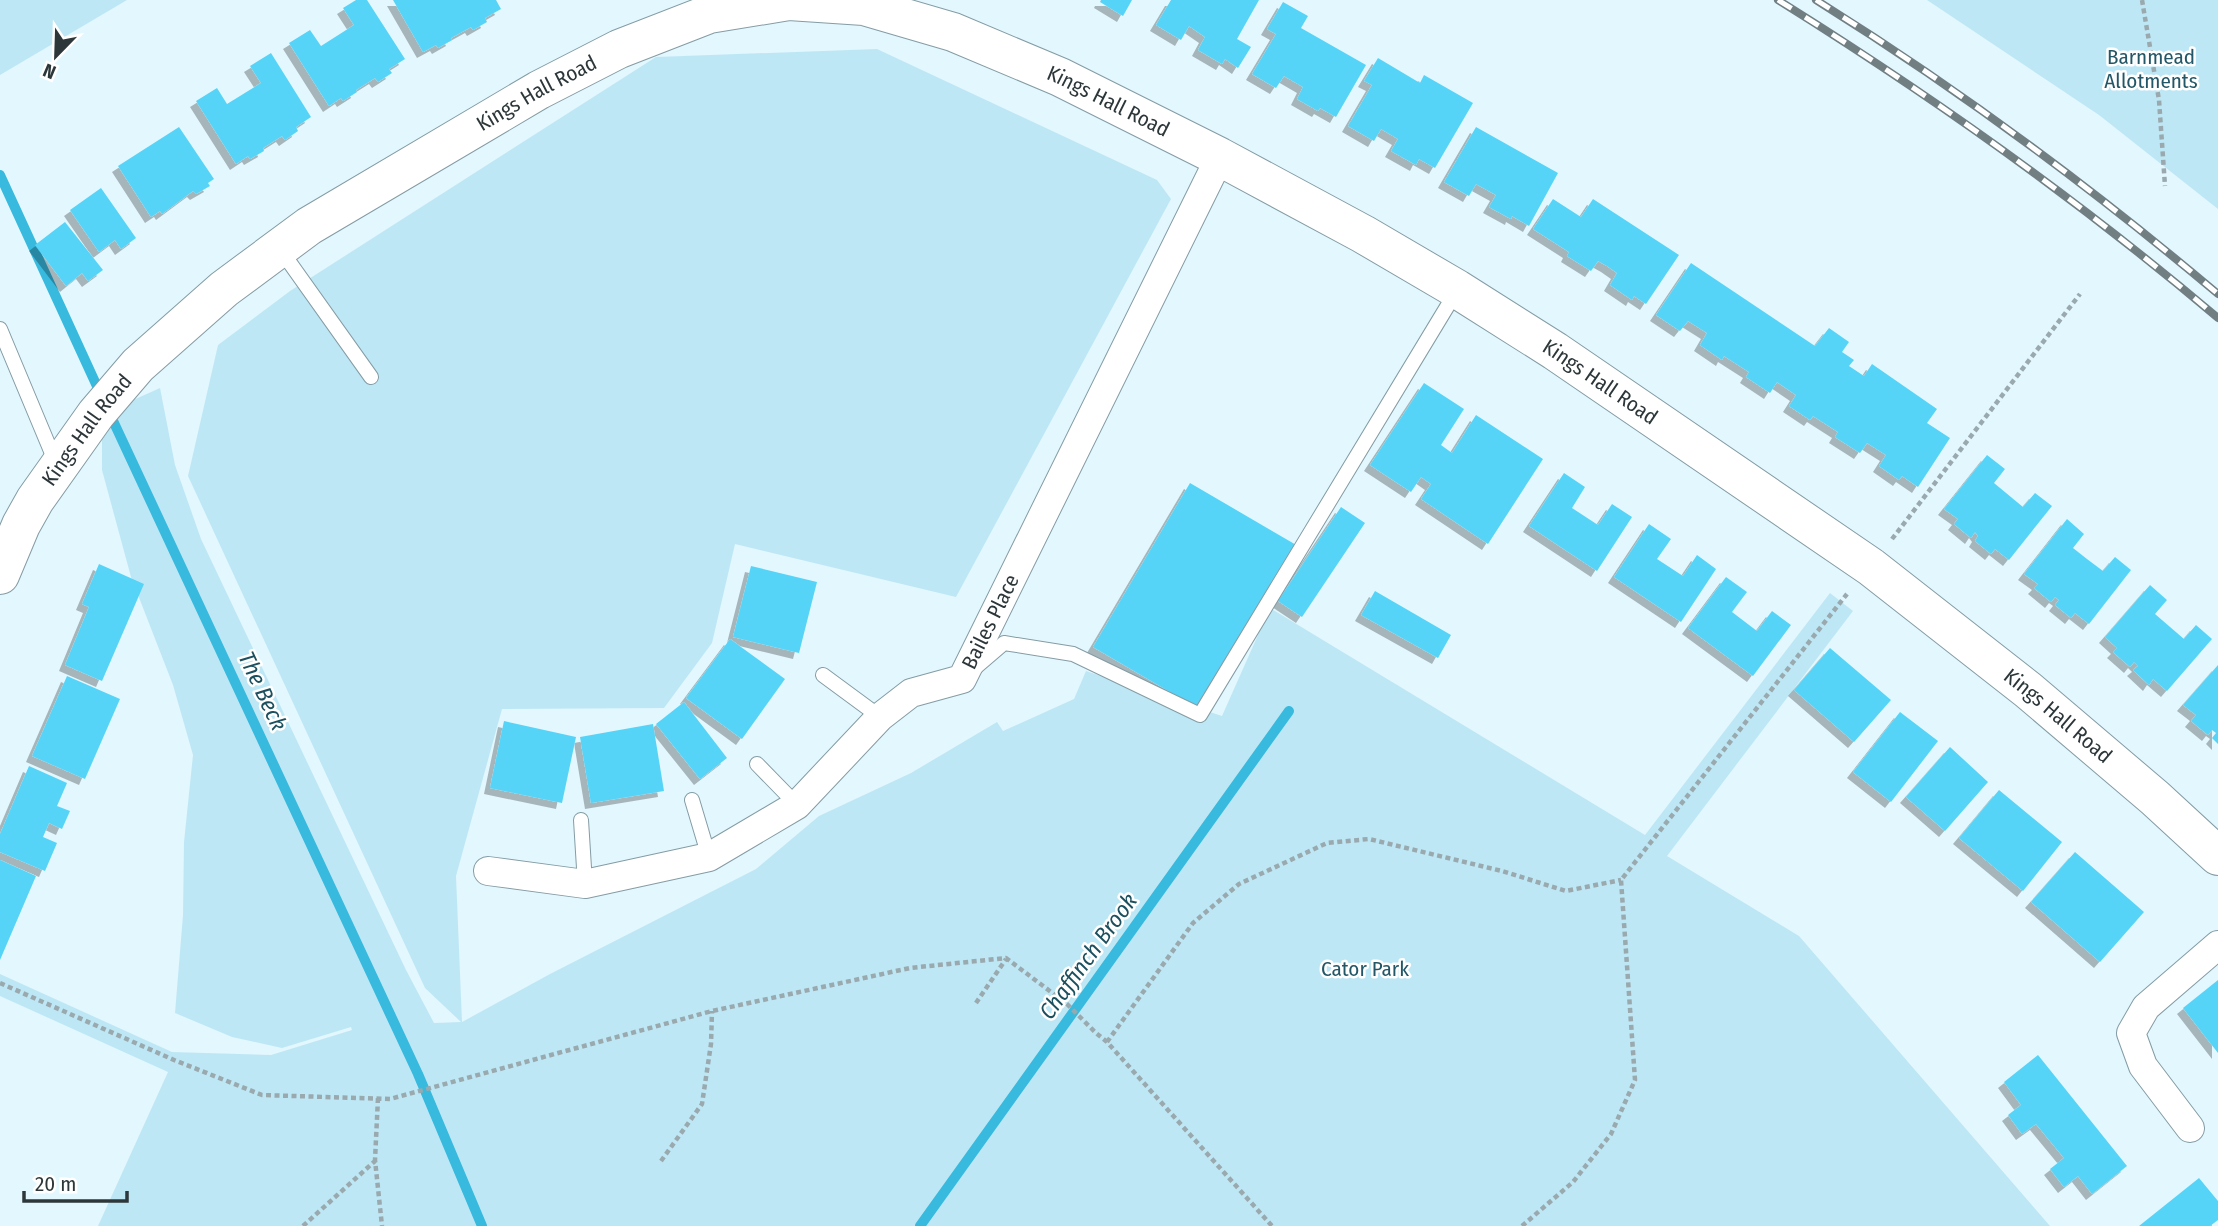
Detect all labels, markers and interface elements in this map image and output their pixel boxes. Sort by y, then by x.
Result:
north arrow [21,21,91,91]
park label: Barnmead Allotments [2104,44,2198,94]
street label: Kings Hall Road [472,50,601,137]
text: N [40,58,59,84]
street label: Kings Hall Road [1043,60,1174,143]
street label: Kings Hall Road [1538,334,1663,430]
street label: Kings Hall Road [36,369,137,491]
street label: Bailes Place [956,570,1025,673]
water label: The Beck [233,647,293,735]
street label: Kings Hall Road [1999,663,2117,769]
water label: Chaffinch Brook [1033,888,1143,1024]
park label: Cator Park [1321,956,1409,982]
scale bar [24,1160,128,1204]
text: 20 m [35,1171,76,1197]

